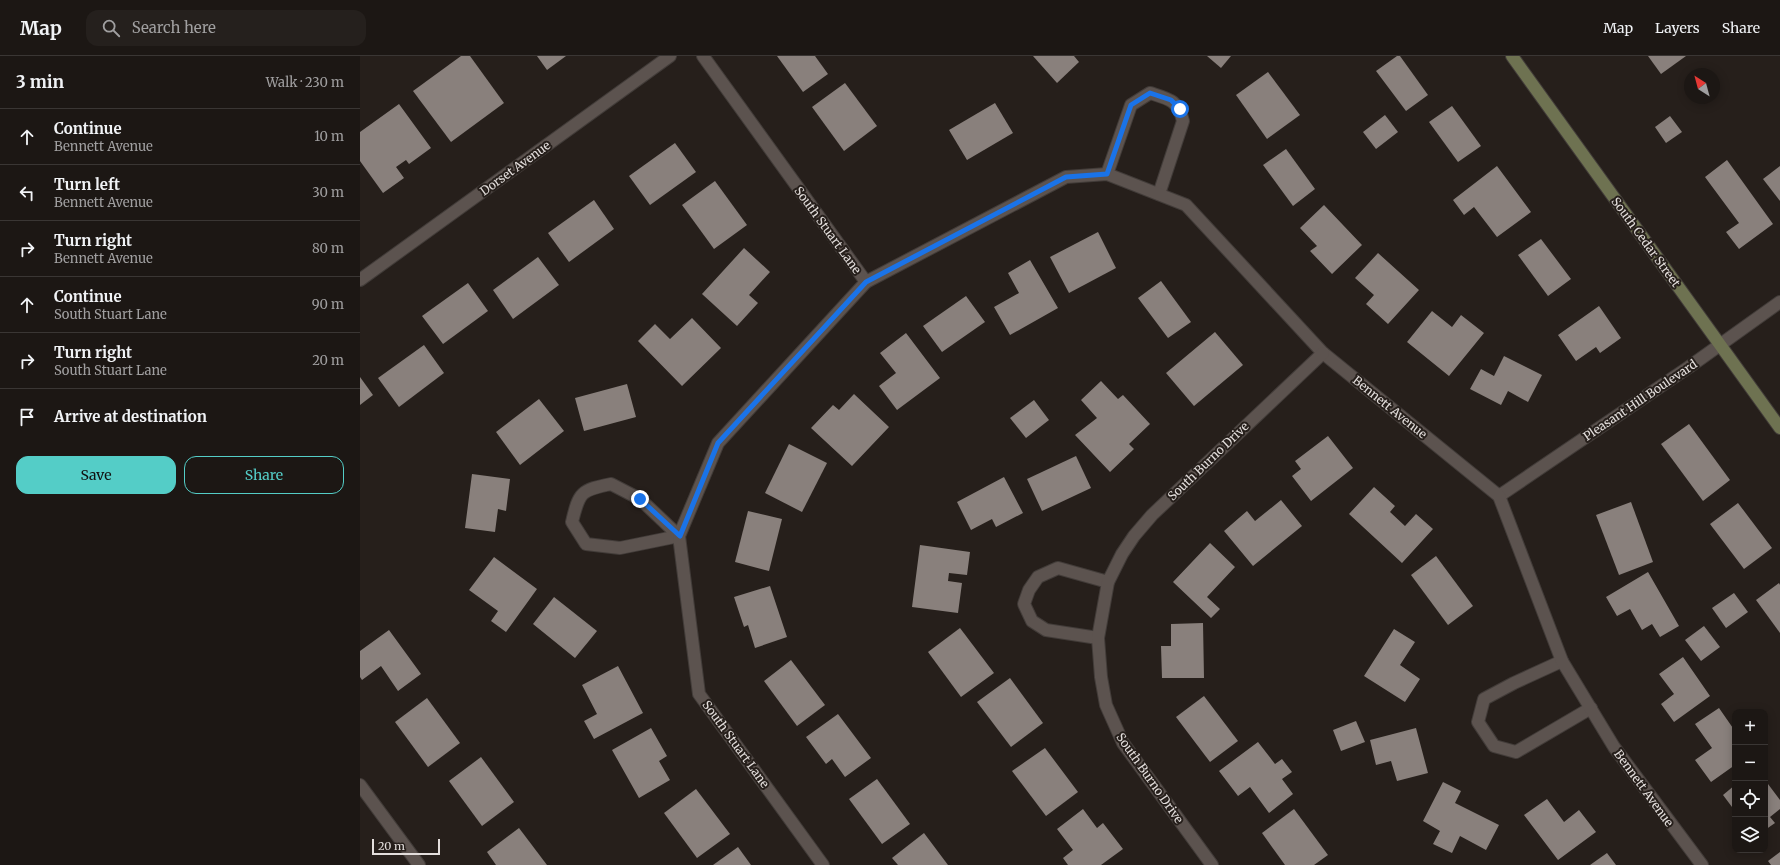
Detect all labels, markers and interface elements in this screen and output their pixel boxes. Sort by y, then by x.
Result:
search box [86,10,366,46]
text: Map [20,16,62,40]
icon: search [100,17,122,39]
text: Search here [132,18,216,37]
text: Map [1603,19,1633,37]
text: Layers [1655,19,1700,37]
text: Share [1722,19,1760,37]
north arrow [1684,68,1720,104]
text: 3 min [16,71,64,93]
text: Walk · 230 m [266,74,344,91]
route start [1171,100,1189,118]
text: Continue [54,119,122,138]
icon: ahead [16,126,38,148]
text: 10 m [314,128,344,145]
street label: Dorset Avenue [477,137,553,199]
text: Bennett Avenue [54,138,153,155]
text: Turn left [54,175,120,194]
icon: left [16,182,38,204]
street label: South Stuart Lane [791,183,865,277]
text: 30 m [312,184,344,201]
text: Bennett Avenue [54,194,153,211]
street label: South Cedar Street [1608,194,1684,290]
text: Turn right [54,231,132,250]
icon: right [16,238,38,260]
text: 80 m [312,240,344,257]
text: Bennett Avenue [54,250,153,267]
text: Continue [54,287,122,306]
icon: ahead [16,294,38,316]
text: 90 m [312,296,344,313]
text: South Stuart Lane [54,306,167,323]
text: Turn right [54,343,132,362]
icon: right [16,350,38,372]
text: 20 m [312,352,344,369]
street label: Pleasant Hill Boulevard [1580,356,1700,444]
text: South Stuart Lane [54,362,167,379]
street label: Bennett Avenue [1350,372,1430,442]
icon: arrive [16,406,38,428]
text: Arrive at destination [54,407,207,426]
street label: South Burno Drive [1164,418,1252,504]
button: Save [16,456,176,494]
button: Share [184,456,344,494]
route end [631,490,649,508]
street label: South Stuart Lane [699,697,773,791]
map controls [1732,709,1768,853]
button: + [1732,709,1768,745]
street label: South Burno Drive [1113,730,1187,826]
button: − [1732,745,1768,781]
street label: Bennett Avenue [1611,747,1677,829]
button: locate [1732,781,1768,817]
button: layers [1732,817,1768,853]
scale bar [372,837,440,856]
text: 20 m [378,839,405,853]

